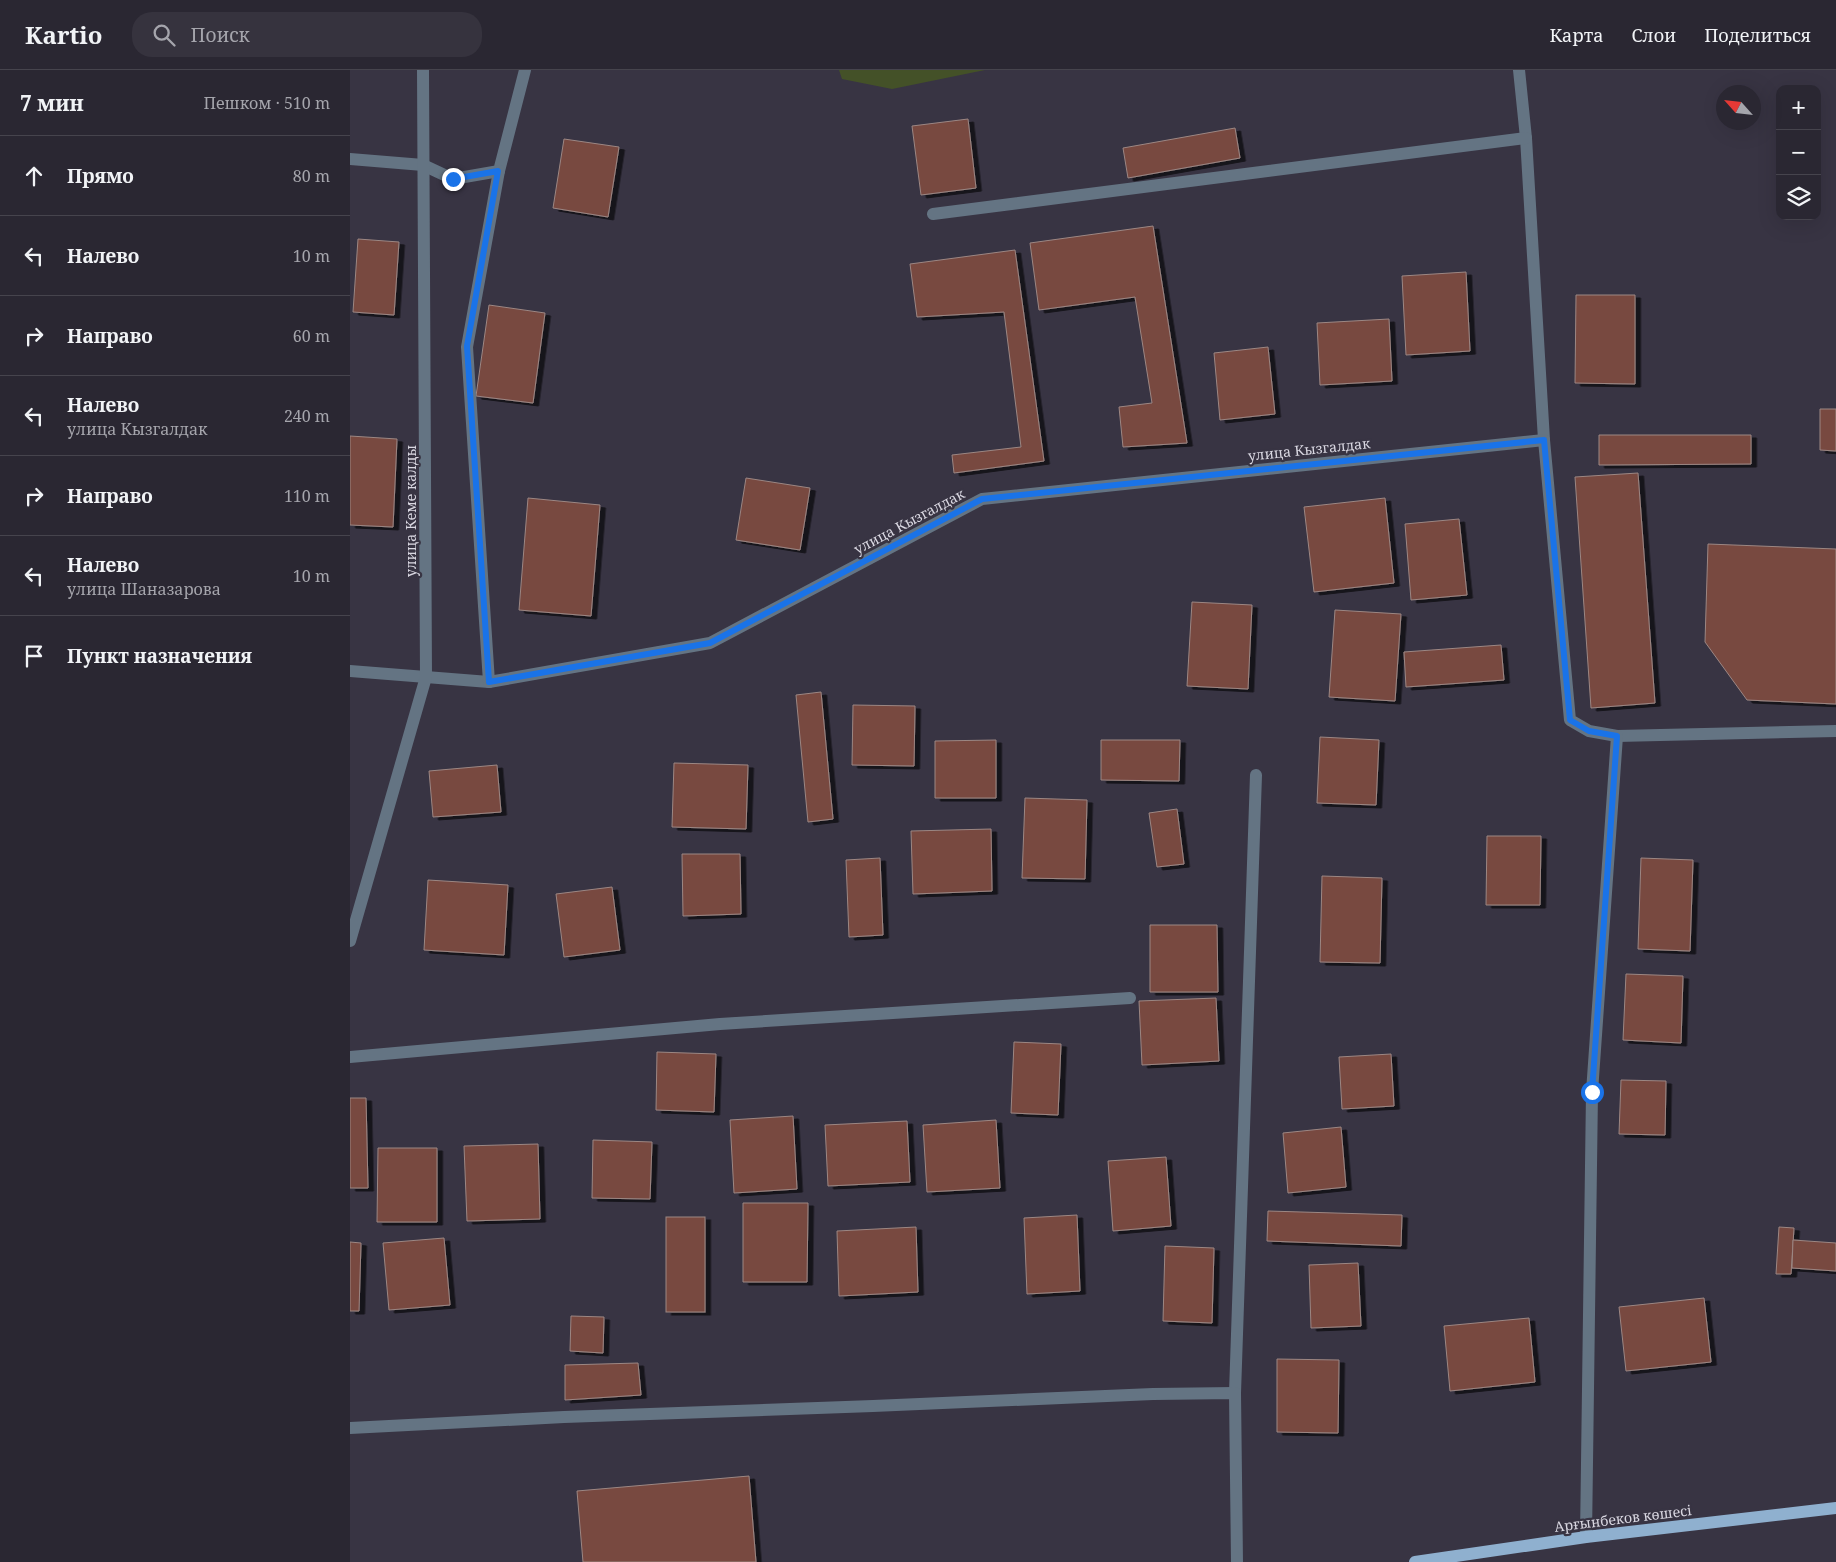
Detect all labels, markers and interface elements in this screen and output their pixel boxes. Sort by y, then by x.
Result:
search box [132,12,482,57]
text: Kartio [25,18,102,51]
icon: search [150,21,178,49]
text: Поиск [190,22,250,48]
text: Карта [1549,23,1604,47]
text: Слои [1632,23,1676,47]
text: Поделиться [1704,23,1811,47]
north arrow [1716,85,1761,130]
map controls [1776,85,1821,220]
button: + [1776,85,1821,130]
text: 7 мин [20,89,84,117]
text: Пешком · 510 m [203,92,330,114]
button: − [1776,130,1821,175]
icon: ahead [20,162,48,190]
text: Прямо [67,163,134,189]
text: 80 m [293,165,330,187]
route end [442,168,465,191]
button: layers [1776,175,1821,220]
icon: left [20,242,48,270]
text: Налево [67,243,139,269]
text: 10 m [293,245,330,267]
icon: right [20,322,48,350]
text: Направо [67,323,153,349]
text: 60 m [293,325,330,347]
text: Налево [67,392,139,418]
icon: left [20,402,48,430]
text: 240 m [284,405,330,427]
text: улица Кызгалдак [67,418,208,440]
street label: улица Кызгалдак [1247,433,1372,465]
street label: улица Кеме калды [401,445,420,577]
icon: right [20,482,48,510]
text: Направо [67,483,153,509]
street label: улица Кызгалдак [850,483,968,558]
text: 110 m [284,485,330,507]
text: Налево [67,552,139,578]
icon: left [20,562,48,590]
text: 10 m [293,565,330,587]
text: улица Шаназарова [67,578,221,600]
icon: arrive [20,642,48,670]
text: Пункт назначения [67,643,252,669]
route start [1581,1081,1604,1104]
street label: Арғынбеков көшесі [1553,1500,1693,1536]

